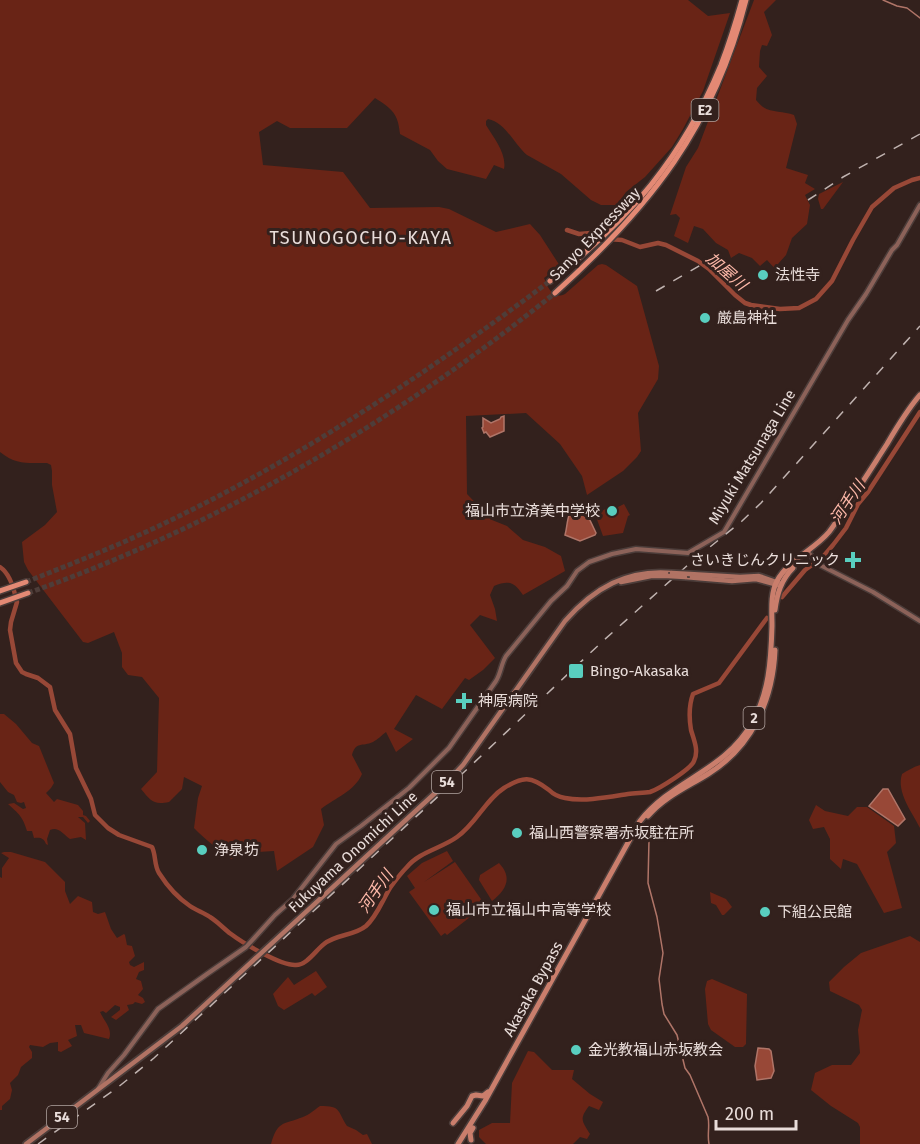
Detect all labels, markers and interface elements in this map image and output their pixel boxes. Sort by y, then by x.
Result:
road number: E2 [692,99,718,121]
street label: Sanyo Expressway [546,183,644,284]
district label: TSUNOGOCHO-KAYA [269,227,453,249]
water label: 加屋川 [702,248,753,296]
place label: 法性寺 [775,266,820,284]
marker: 法性寺 [756,268,770,282]
place label: 厳島神社 [717,309,777,327]
marker: 厳島神社 [698,311,712,325]
street label: Miyuki Matsunaga Line [705,386,799,528]
water label: 河手川 [826,475,870,527]
place label: 福山市立済美中学校 [465,502,600,520]
marker: 福山市立済美中学校 [605,504,619,518]
place label: さいきじんクリニック [690,551,840,569]
marker: さいきじんクリニック [844,551,862,569]
marker: Bingo-Akasaka [567,662,585,680]
place label: Bingo-Akasaka [590,662,689,680]
marker: 神原病院 [455,692,473,710]
place label: 神原病院 [478,692,538,710]
road number: 2 [744,707,764,729]
road number: 54 [432,771,462,793]
street label: Fukuyama Onomichi Line [285,787,421,917]
place label: 福山西警察署赤坂駐在所 [529,824,694,842]
marker: 福山西警察署赤坂駐在所 [510,826,524,840]
place label: 浄泉坊 [214,841,259,859]
marker: 浄泉坊 [195,843,209,857]
water label: 河手川 [354,865,398,916]
place label: 福山市立福山中高等学校 [446,901,611,919]
marker: 福山市立福山中高等学校 [427,903,441,917]
place label: 下組公民館 [777,903,852,921]
marker: 下組公民館 [758,905,772,919]
street label: Akasaka Bypass [499,938,567,1040]
place label: 金光教福山赤坂教会 [588,1041,723,1059]
marker: 金光教福山赤坂教会 [569,1043,583,1057]
scale bar [716,1093,796,1131]
text: 200 m [725,1103,774,1125]
road number: 54 [47,1106,77,1128]

